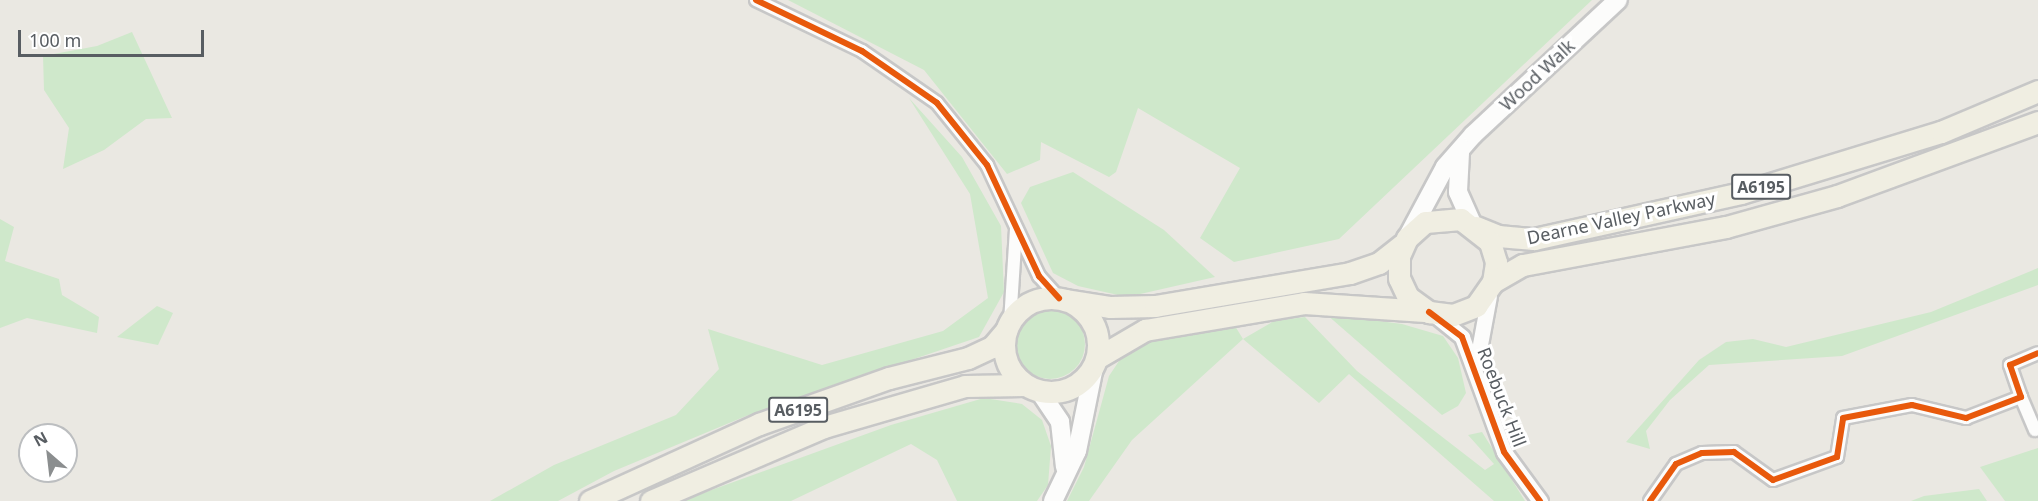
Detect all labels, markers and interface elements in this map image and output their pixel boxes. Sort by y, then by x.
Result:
scale bar [21,18,207,56]
text: 100 m [29,28,81,52]
street label: Wood Walk [1495,35,1579,115]
road number: A6195 [1731,174,1791,200]
street label: Dearne Valley Parkway [1525,188,1717,248]
street label: Roebuck Hill [1473,344,1531,450]
road number: A6195 [768,397,828,423]
north arrow [18,423,78,483]
text: N [30,426,51,452]

